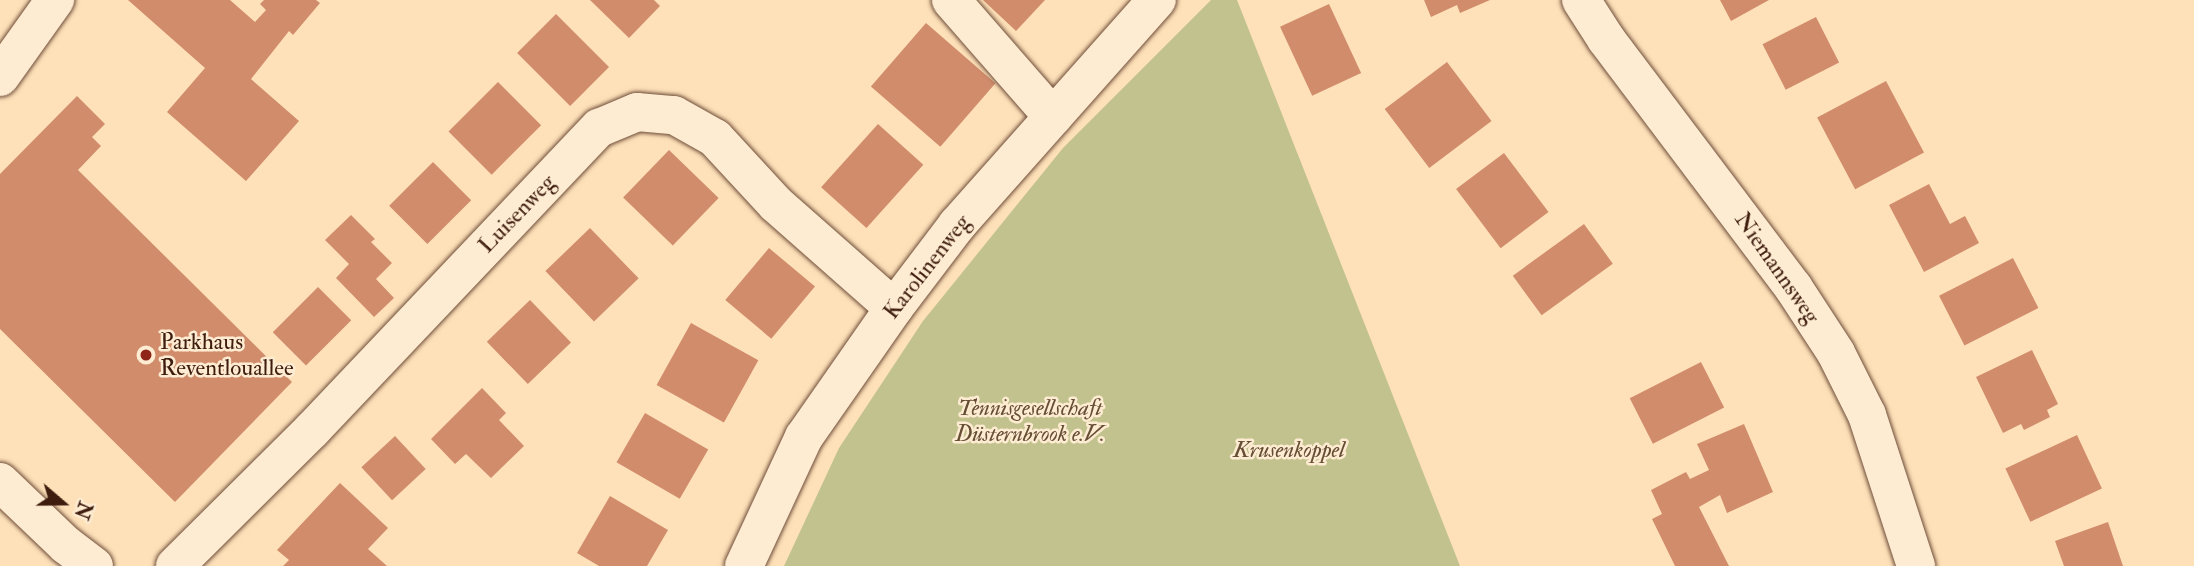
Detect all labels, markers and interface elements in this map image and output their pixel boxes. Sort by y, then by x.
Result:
street label: Luisenweg [473,169,561,259]
street label: Niemannsweg [1728,207,1826,329]
street label: Karolinenweg [878,209,976,325]
place label: Parkhaus Reventlouallee [160,328,294,382]
marker: Parkhaus Reventlouallee [138,347,154,363]
park label: Tennisgesellschaft Düsternbrook e.V. [955,394,1105,448]
park label: Krusenkoppel [1233,436,1345,464]
north arrow [28,468,98,538]
text: N [69,498,97,522]

